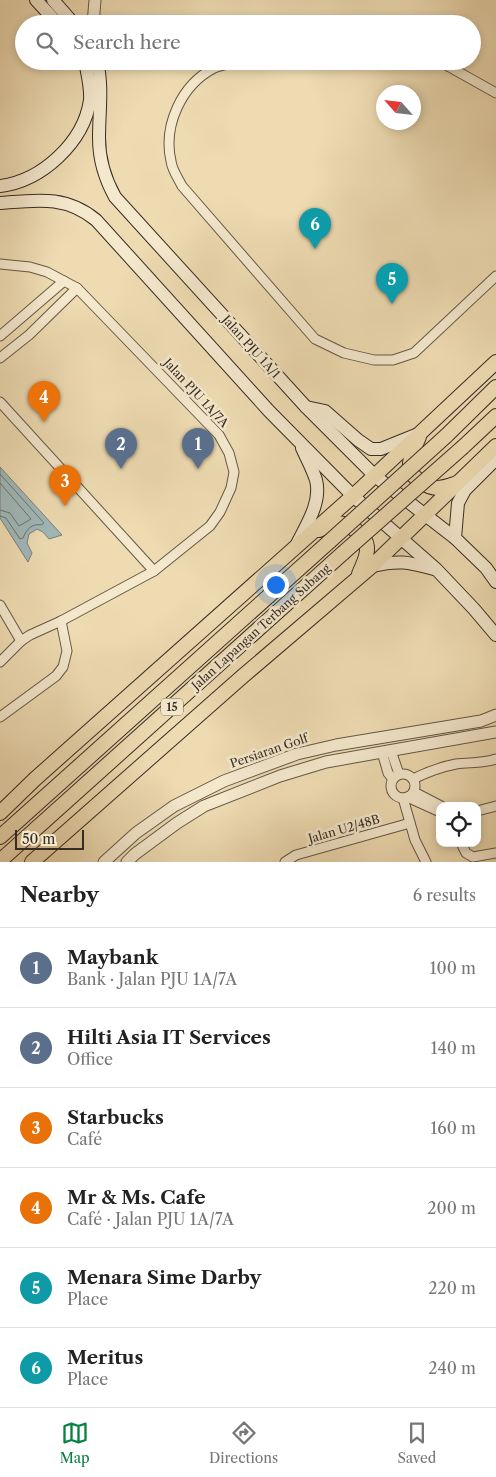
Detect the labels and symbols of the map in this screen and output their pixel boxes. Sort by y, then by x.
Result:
north arrow [376,85,421,130]
pin: 6 [299,208,331,249]
pin: 5 [376,263,408,304]
street label: Jalan PJU 1A/1 [218,311,284,381]
street label: Jalan PJU 1A/7A [159,354,233,431]
pin: 4 [28,381,60,422]
pin: 2 [105,428,137,469]
pin: 1 [182,428,214,469]
pin: 3 [49,465,81,506]
street label: Jalan Lapangan Terbang Subang [187,560,334,694]
your location [263,572,289,598]
road number: 15 [161,699,183,716]
street label: Persiaran Golf [228,730,311,771]
street label: Jalan U2/48B [304,811,381,846]
scale bar [15,827,84,850]

